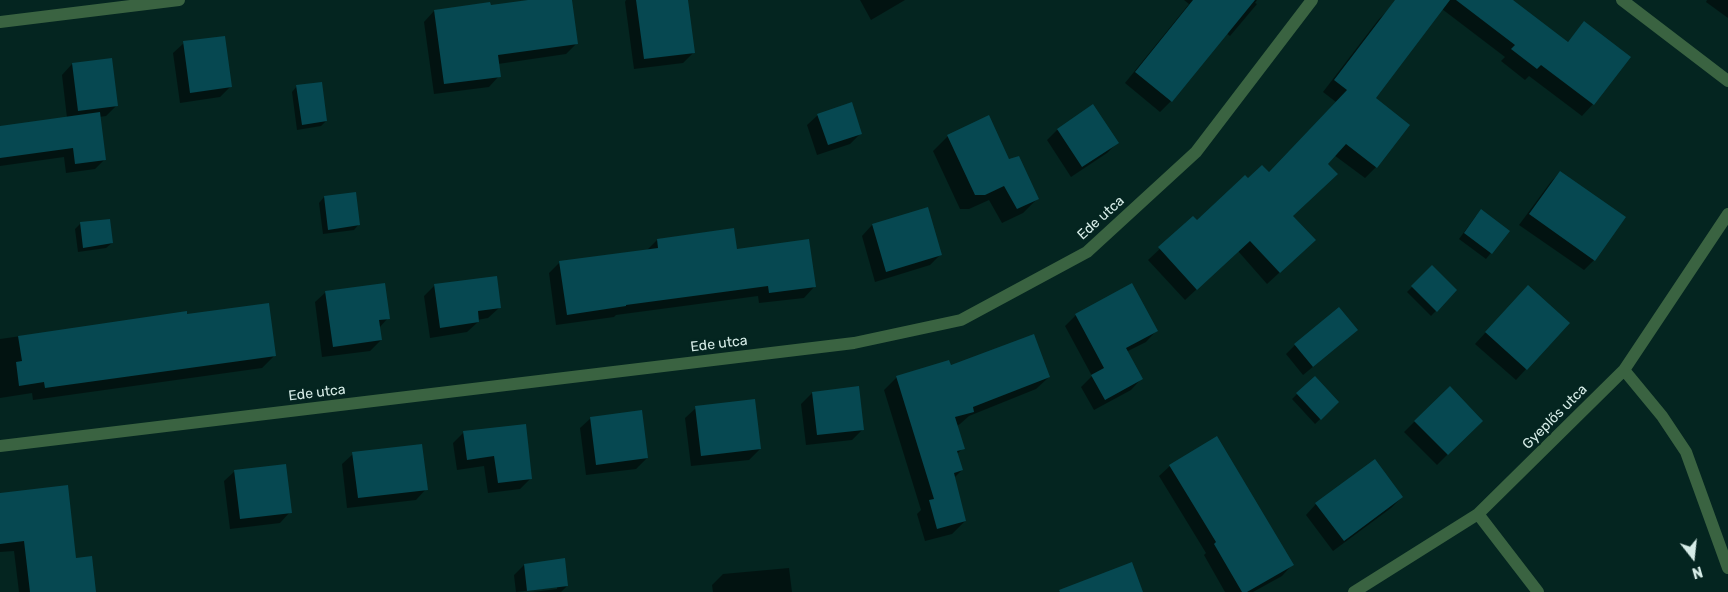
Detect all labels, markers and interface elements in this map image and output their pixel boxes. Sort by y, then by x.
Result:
street label: Ede utca [1074,193,1128,243]
street label: Ede utca [690,332,748,356]
street label: Ede utca [288,381,346,405]
street label: Gyeplős utca [1519,381,1591,453]
north arrow [1668,532,1718,582]
text: N [1690,562,1704,581]

